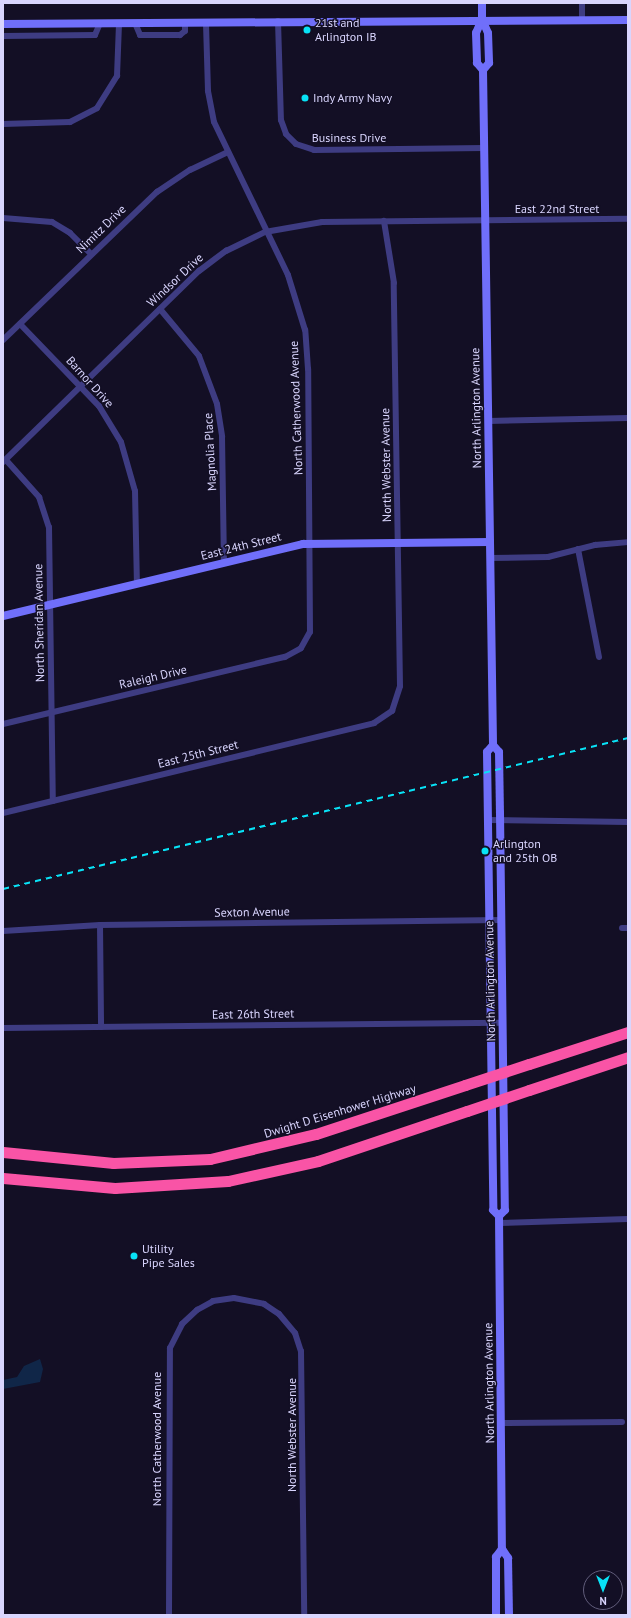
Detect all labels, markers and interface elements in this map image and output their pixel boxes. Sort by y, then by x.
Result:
place label: 21st and Arlington IB [315,16,376,44]
marker: 21st and Arlington IB [302,25,312,35]
place label: Indy Army Navy [313,91,393,105]
marker: Indy Army Navy [300,93,310,103]
street label: Business Drive [312,131,386,145]
street label: Nimitz Drive [73,202,129,256]
street label: East 22nd Street [515,202,599,216]
street label: Windsor Drive [144,250,206,310]
street label: North Catherwood Avenue [286,340,306,476]
street label: North Arlington Avenue [468,347,484,469]
street label: Barnor Drive [63,353,117,411]
street label: North Webster Avenue [378,408,394,522]
street label: Magnolia Place [201,413,219,491]
street label: East 24th Street [199,529,283,563]
street label: North Sheridan Avenue [31,564,47,682]
street label: Raleigh Drive [118,662,188,692]
street label: East 25th Street [156,737,240,771]
place label: Arlington and 25th OB [493,837,557,865]
marker: Arlington and 25th OB [480,846,490,856]
street label: Sexton Avenue [214,904,290,920]
street label: North Arlington Avenue [482,920,498,1042]
street label: East 26th Street [212,1006,294,1022]
street label: Dwight D Eisenhower Highway [262,1081,418,1141]
place label: Utility Pipe Sales [142,1242,195,1270]
marker: Utility Pipe Sales [129,1251,139,1261]
street label: North Arlington Avenue [481,1322,497,1444]
street label: North Catherwood Avenue [150,1372,164,1506]
street label: North Webster Avenue [285,1378,299,1492]
north arrow [583,1570,623,1610]
text: N [599,1594,607,1608]

